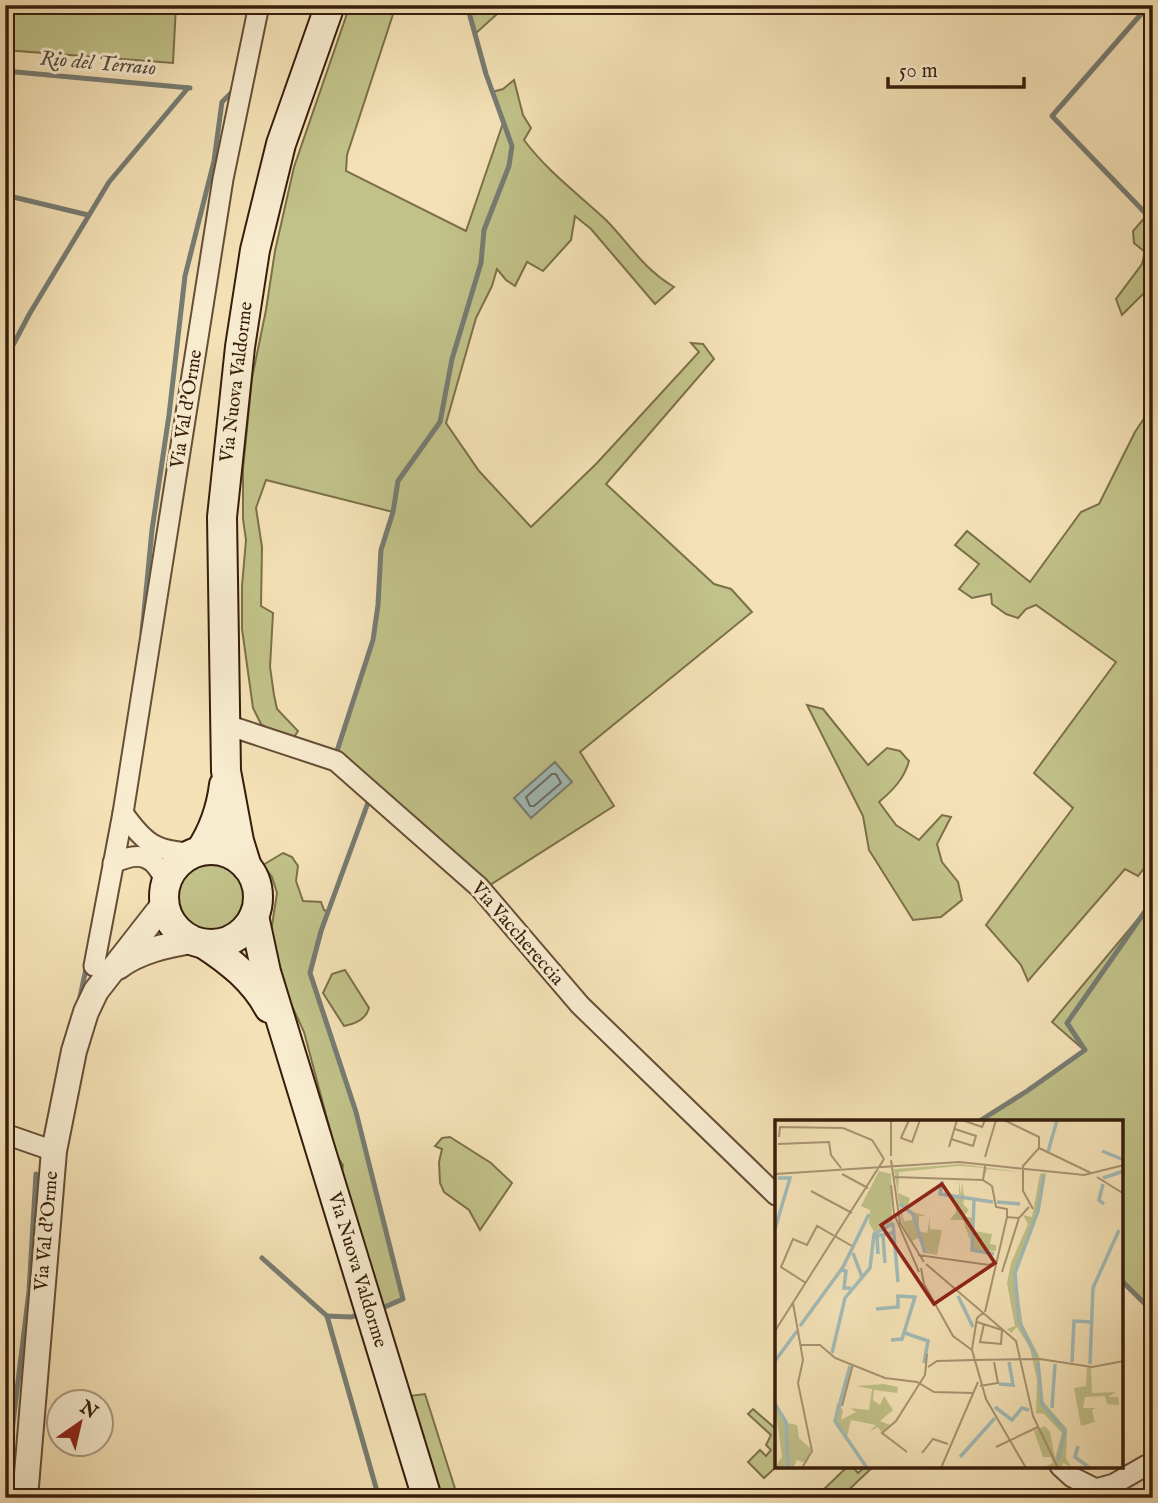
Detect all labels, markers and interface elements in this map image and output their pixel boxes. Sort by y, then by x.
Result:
water label: Rio del Terraio [39,45,157,83]
scale bar [888,46,1025,90]
text: 50 m [899,58,938,85]
street label: Via Nuova Valdorme [215,300,259,465]
street label: Via Val d'Orme [166,348,208,471]
street label: Via Vacchereccia [465,876,569,991]
inset map [775,1120,1123,1468]
street label: Via Val d'Orme [30,1170,64,1293]
street label: Via Nuova Valdorme [322,1188,392,1351]
north arrow [46,1388,116,1458]
text: N [74,1395,102,1425]

